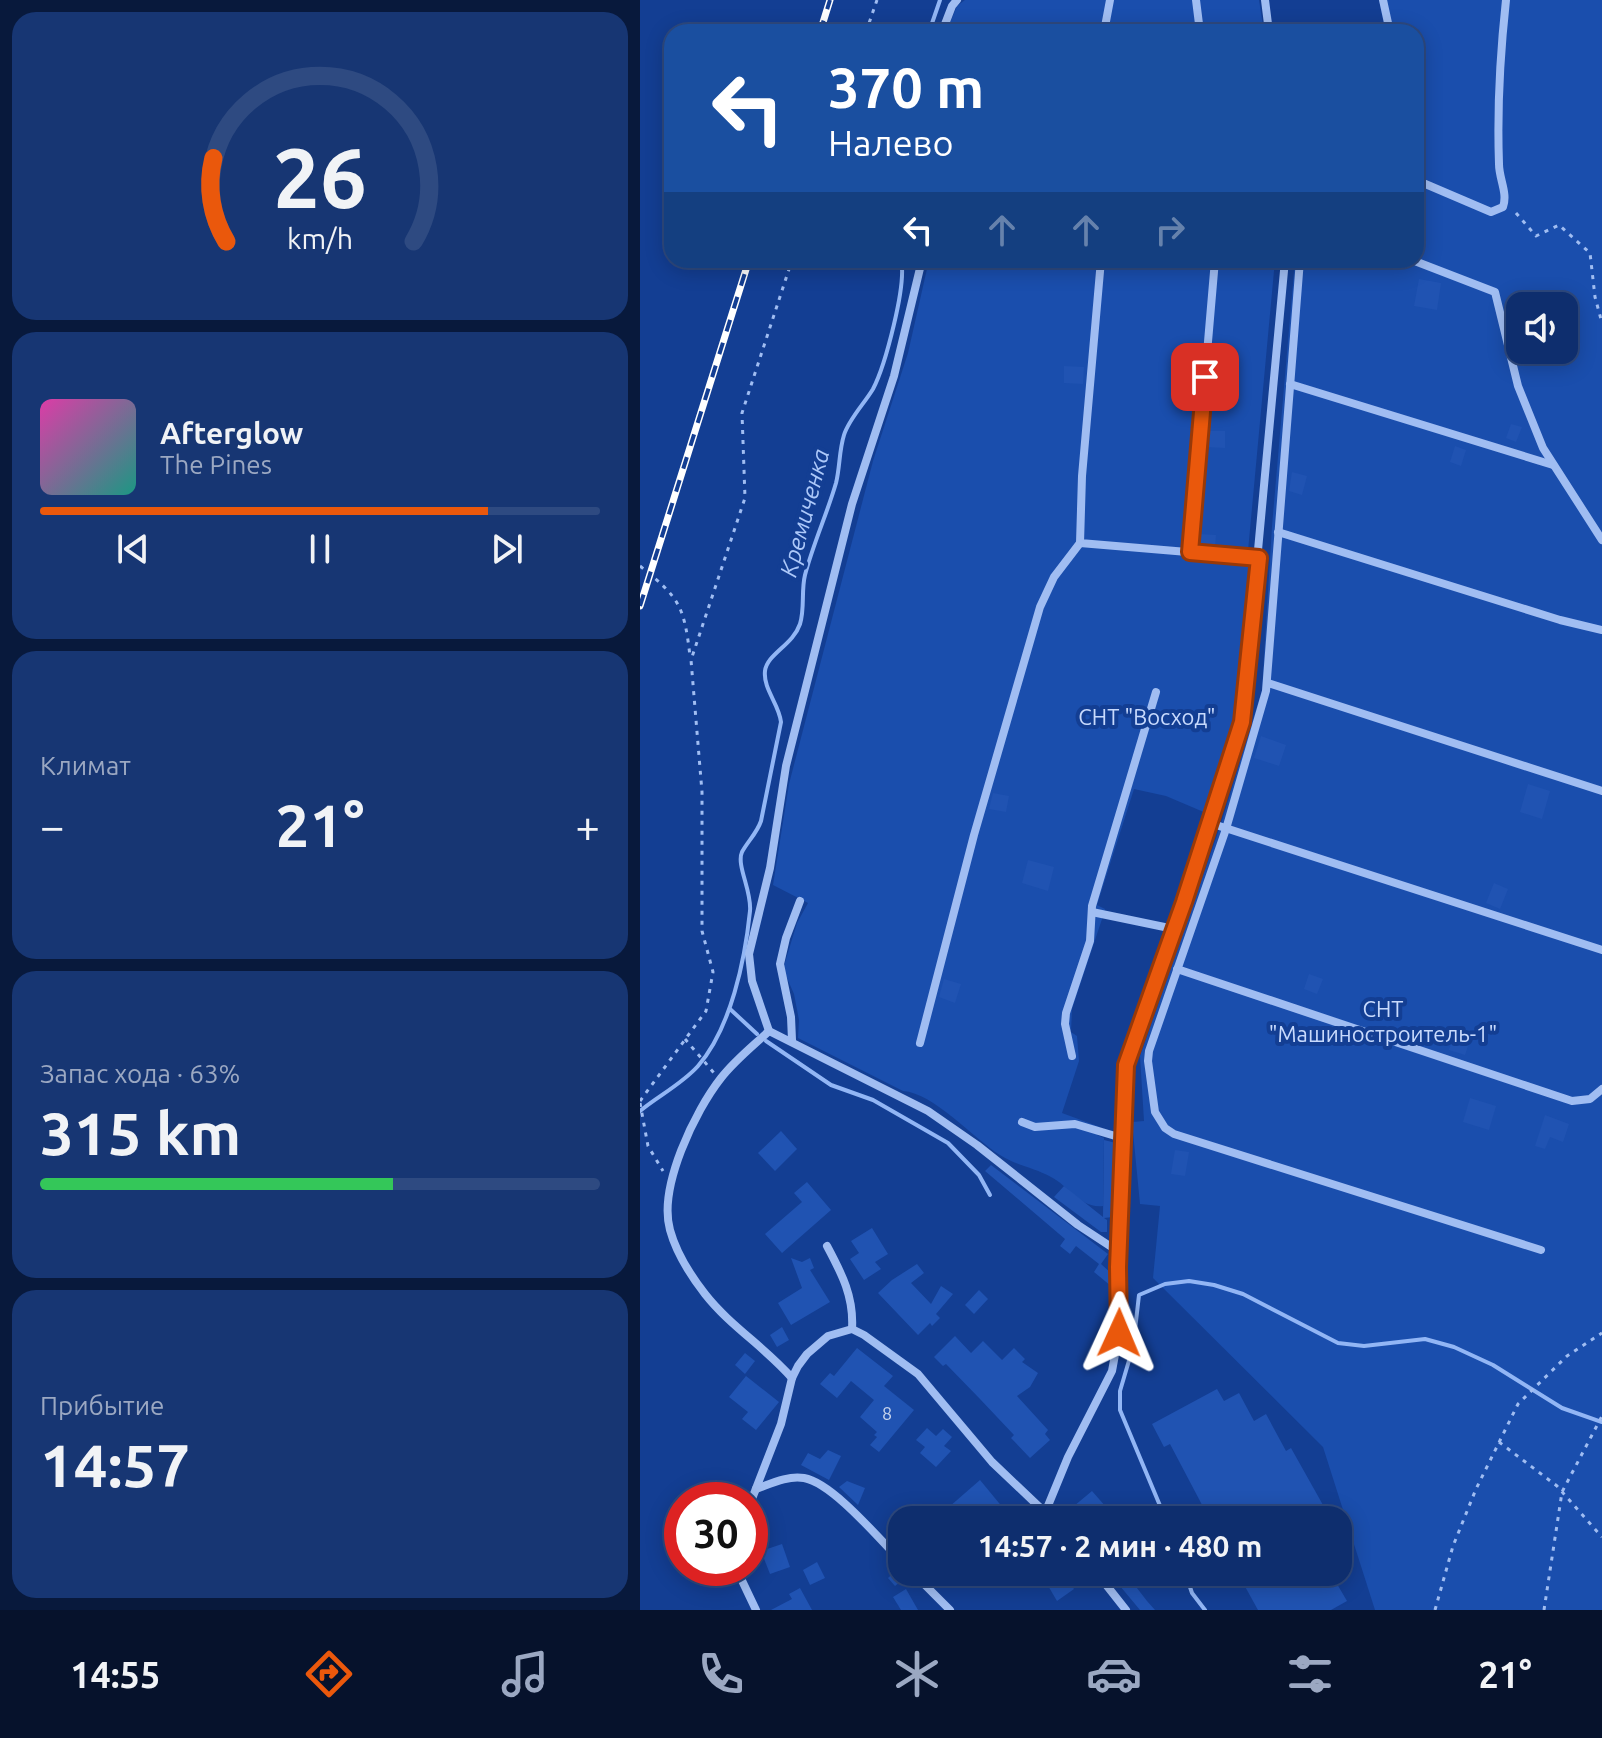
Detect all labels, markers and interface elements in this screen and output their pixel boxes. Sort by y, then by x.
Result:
icon: left [696,56,800,160]
text: 370 m [828,56,984,119]
text: Налево [828,122,953,163]
text: 26 [273,129,367,223]
icon: left [896,208,940,252]
icon: ahead [980,208,1024,252]
icon: ahead [1064,208,1108,252]
icon: right [1148,208,1192,252]
text: km/h [287,222,353,254]
map controls [1506,292,1578,364]
button: sound [1506,292,1578,364]
pin [1171,343,1239,411]
icon: arrive [1183,355,1227,399]
text: Afterglow [160,416,303,450]
water label: Кремиченка [775,446,835,580]
text: The Pines [160,450,272,479]
icon: previous [111,527,155,571]
icon: pause [298,527,342,571]
icon: next [485,527,529,571]
park label: СНТ "Восход" [1078,704,1216,729]
text: Климат [40,751,131,780]
text: 21° [276,791,364,858]
text: − [40,801,65,850]
text: + [575,801,600,850]
park label: СНТ "Машиностроитель-1" [1269,996,1497,1046]
text: Запас хода · 63% [40,1059,240,1088]
text: 315 km [40,1099,241,1166]
position arrow [1077,1291,1161,1375]
text: Прибытие [40,1391,164,1420]
house number: 8 [882,1403,892,1423]
text: 14:57 [40,1431,190,1498]
speed limit sign: 30 [664,1482,768,1586]
text: 14:57 · 2 мин · 480 m [978,1529,1262,1563]
icon: directions [301,1646,357,1702]
icon: music [497,1646,553,1702]
icon: phone [693,1646,749,1702]
icon: climate [889,1646,945,1702]
icon: car [1086,1646,1142,1702]
icon: filters [1282,1646,1338,1702]
text: 14:55 [70,1654,160,1695]
text: 21° [1478,1654,1532,1695]

